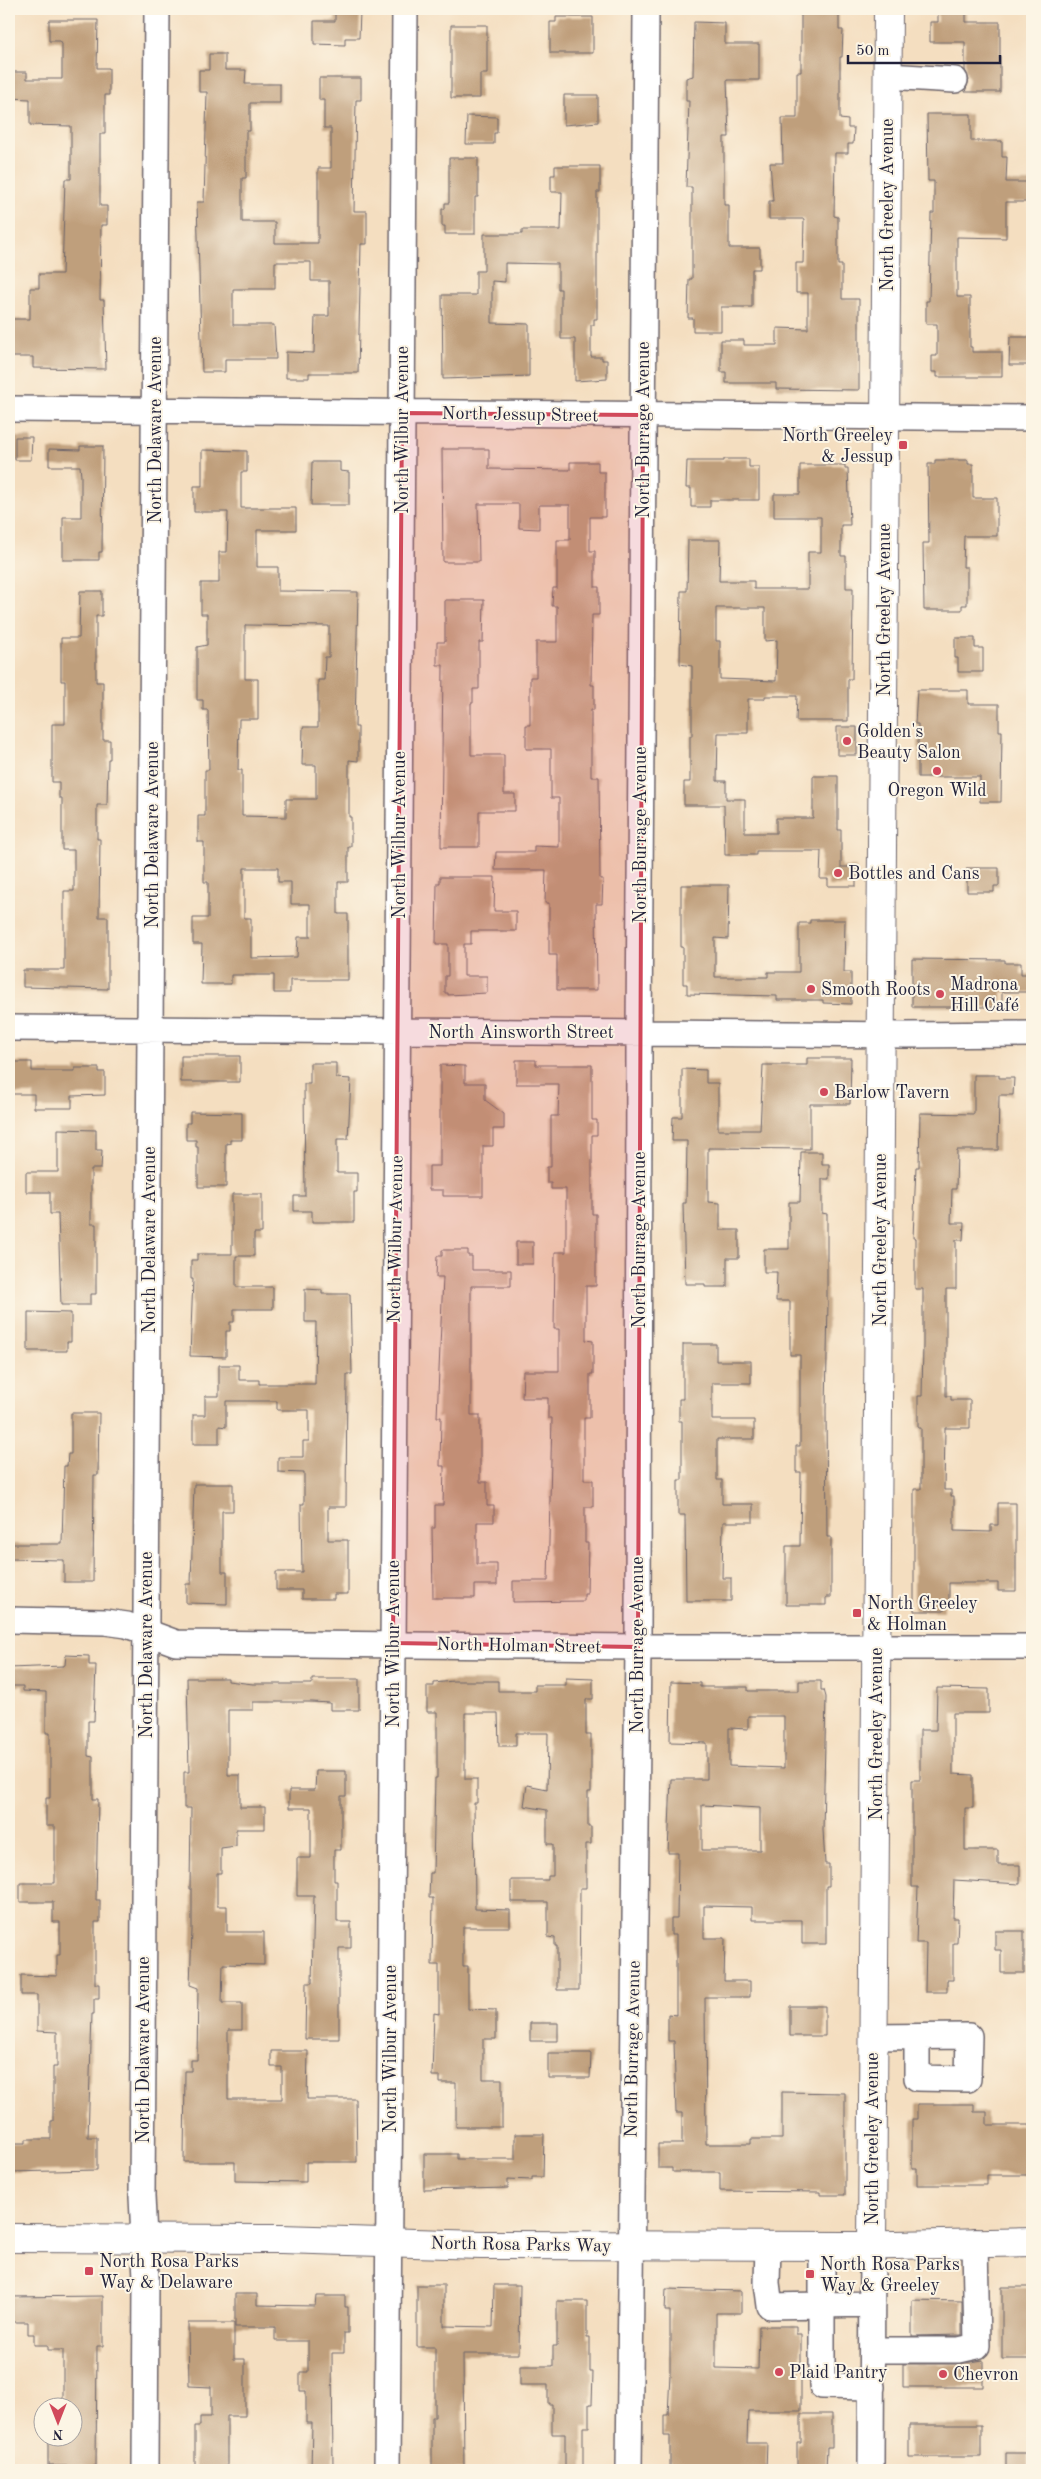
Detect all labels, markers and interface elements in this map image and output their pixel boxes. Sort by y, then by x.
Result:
scale bar [848,32,1001,64]
text: 50 m [856,44,890,59]
street label: North Greeley Avenue [879,118,897,292]
street label: North Delaware Avenue [147,336,165,524]
street label: North Burrage Avenue [635,341,653,519]
street label: North Wilbur Avenue [394,346,412,514]
street label: North Jessup Street [442,405,598,425]
place label: North Greeley & Jessup [782,427,893,466]
marker: North Greeley & Jessup [897,439,909,451]
street label: North Greeley Avenue [876,523,894,697]
place label: Golden's Beauty Salon [857,723,961,762]
marker: Golden's Beauty Salon [841,735,853,747]
street label: North Delaware Avenue [144,741,162,929]
street label: North Burrage Avenue [632,746,650,924]
street label: North Wilbur Avenue [391,751,409,919]
marker: Oregon Wild [931,765,943,777]
place label: Oregon Wild [887,782,987,800]
place label: Bottles and Cans [848,865,980,883]
marker: Bottles and Cans [832,867,844,879]
place label: Madrona Hill Café [950,976,1019,1015]
place label: Smooth Roots [821,981,930,999]
marker: Smooth Roots [805,983,817,995]
marker: Madrona Hill Café [934,988,946,1000]
street label: North Ainsworth Street [428,1024,614,1042]
place label: Barlow Tavern [834,1084,950,1102]
marker: Barlow Tavern [818,1086,830,1098]
street label: North Delaware Avenue [141,1146,159,1334]
street label: North Burrage Avenue [631,1151,649,1329]
street label: North Greeley Avenue [872,1153,890,1327]
street label: North Wilbur Avenue [386,1155,406,1323]
street label: North Delaware Avenue [138,1551,156,1739]
street label: North Burrage Avenue [629,1556,647,1734]
street label: North Wilbur Avenue [385,1560,403,1728]
place label: North Greeley & Holman [867,1595,978,1634]
marker: North Greeley & Holman [851,1607,863,1619]
street label: North Holman Street [436,1636,602,1656]
street label: North Greeley Avenue [868,1647,886,1821]
street label: North Delaware Avenue [135,1956,153,2144]
street label: North Burrage Avenue [622,1960,644,2138]
street label: North Wilbur Avenue [382,1965,400,2133]
street label: North Greeley Avenue [864,2052,882,2226]
street label: North Rosa Parks Way [430,2234,612,2256]
place label: North Rosa Parks Way & Delaware [99,2253,239,2292]
place label: North Rosa Parks Way & Greeley [820,2256,960,2295]
marker: North Rosa Parks Way & Delaware [83,2265,95,2277]
marker: North Rosa Parks Way & Greeley [804,2268,816,2280]
place label: Plaid Pantry [789,2364,888,2382]
marker: Plaid Pantry [773,2366,785,2378]
place label: Chevron [953,2366,1019,2384]
marker: Chevron [937,2368,949,2380]
north arrow [32,2396,82,2446]
text: N [52,2427,63,2441]

